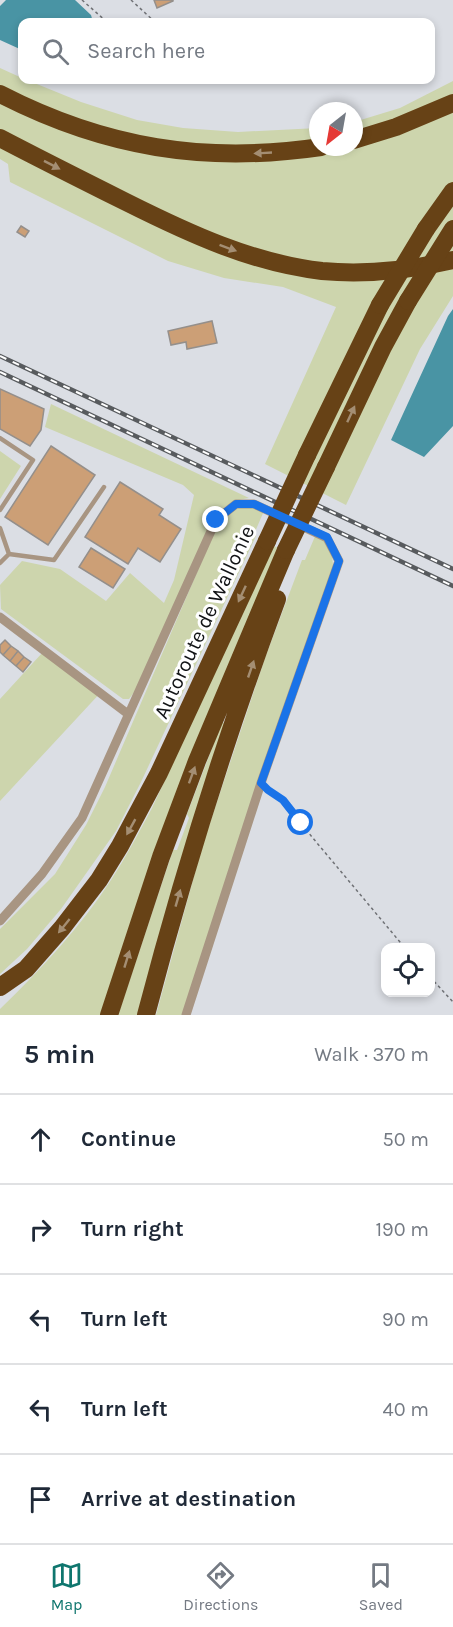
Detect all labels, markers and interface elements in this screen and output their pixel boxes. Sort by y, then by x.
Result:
search box [18,18,435,84]
icon: search [39,35,72,68]
text: Search here [87,38,205,64]
north arrow [309,102,363,156]
one-way arrow [253,149,272,158]
one-way arrow [44,160,61,170]
one-way arrow [219,244,237,254]
one-way arrow [346,405,355,422]
route end [202,506,228,532]
street label: Autoroute de Wallonie [149,522,259,722]
one-way arrow [238,586,247,603]
one-way arrow [247,660,257,678]
one-way arrow [187,766,197,784]
route start [287,809,313,835]
one-way arrow [126,819,136,836]
one-way arrow [174,889,183,907]
one-way arrow [59,918,71,933]
map controls [381,943,435,997]
button: locate [381,943,435,997]
one-way arrow [123,950,132,968]
text: 5 min [24,1039,95,1070]
text: Walk · 370 m [314,1043,429,1066]
icon: ahead [24,1123,57,1156]
text: Continue [81,1126,176,1152]
text: 50 m [382,1128,429,1151]
icon: right [24,1213,57,1246]
text: Turn right [81,1216,184,1242]
text: 190 m [375,1218,429,1241]
icon: left [24,1303,57,1336]
text: Turn left [81,1306,168,1332]
text: 90 m [382,1308,429,1331]
icon: left [24,1393,57,1426]
text: Turn left [81,1396,168,1422]
text: 40 m [383,1398,429,1421]
icon: arrive [24,1483,57,1516]
text: Arrive at destination [81,1486,296,1512]
tab: Map [50,1559,83,1614]
tab: Directions [183,1559,258,1614]
tab: Saved [359,1559,403,1614]

